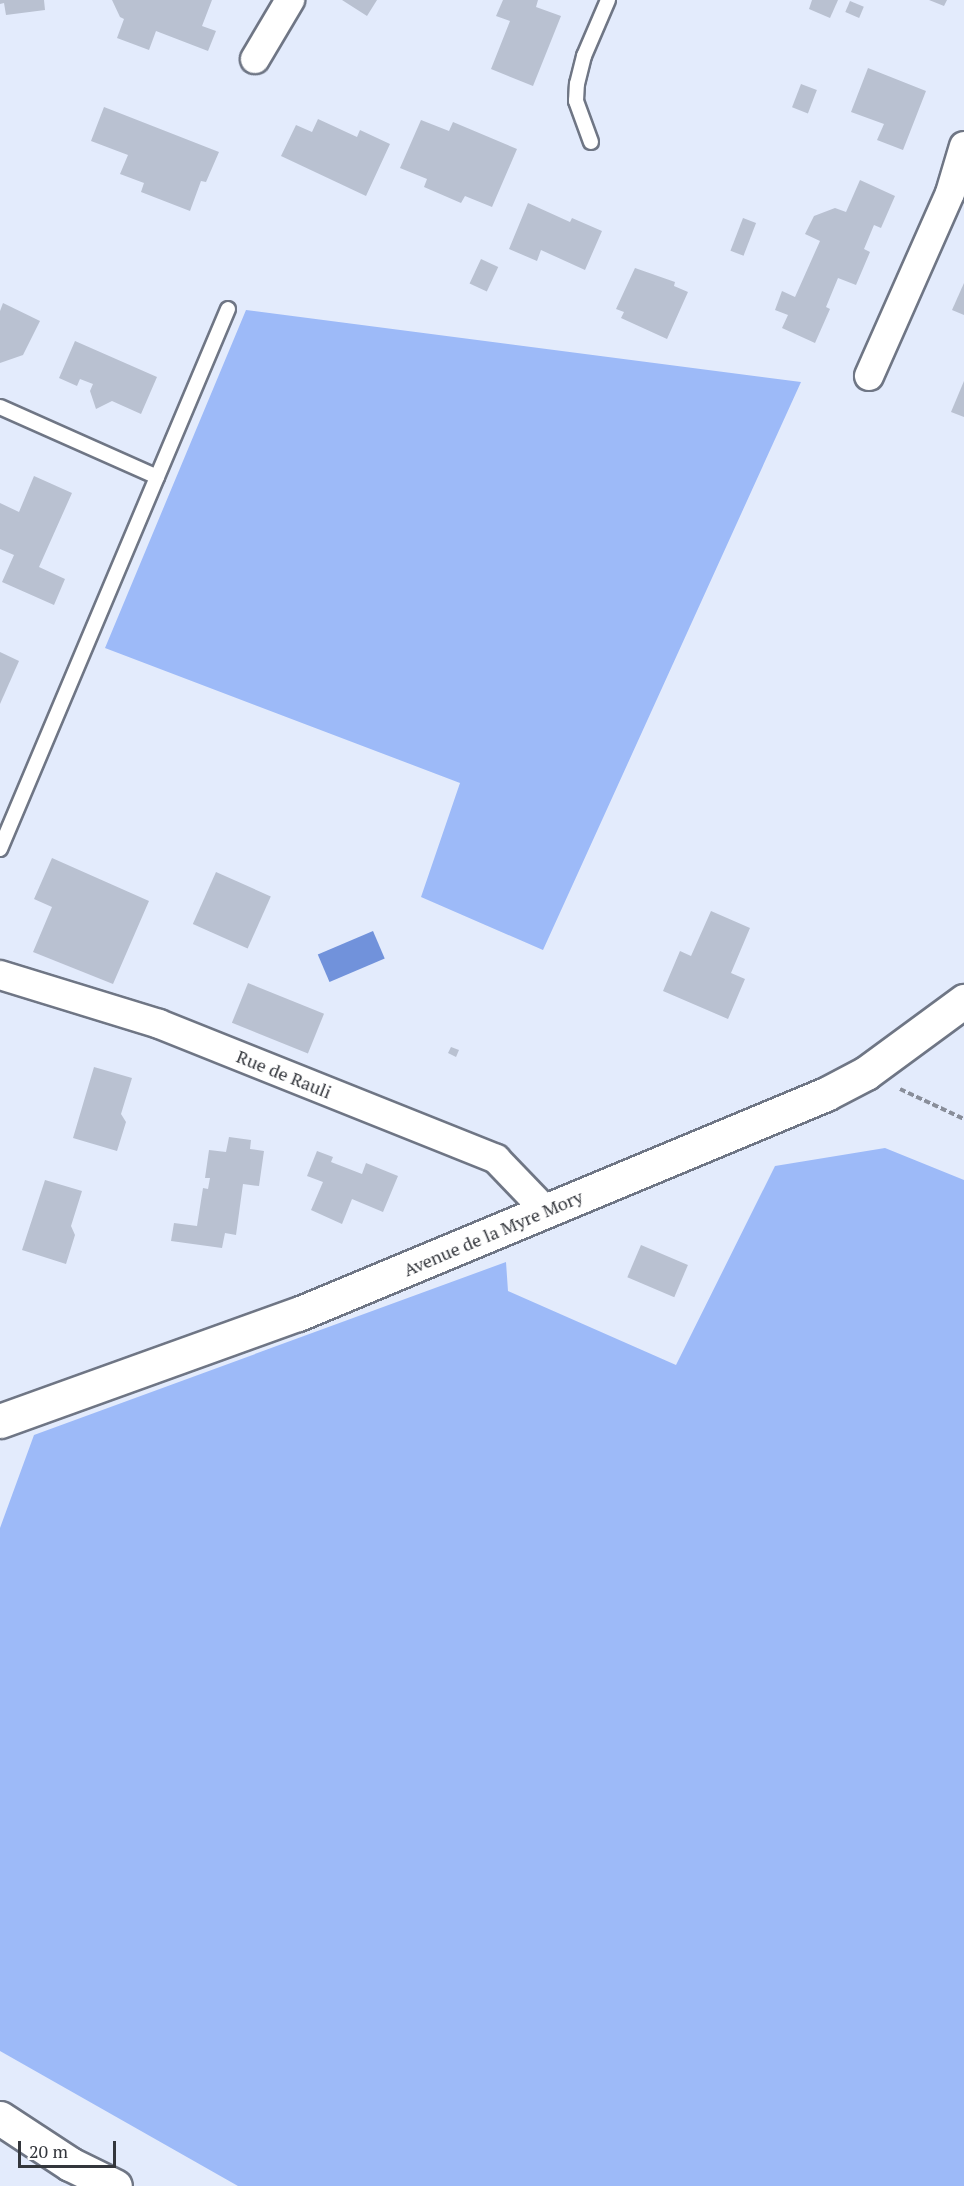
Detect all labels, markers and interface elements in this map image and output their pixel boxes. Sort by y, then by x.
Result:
street label: Rue de Rauli [233,1045,335,1103]
street label: Avenue de la Myre Mory [400,1185,586,1281]
scale bar [21,2129,118,2167]
text: 20 m [29,2139,68,2163]

